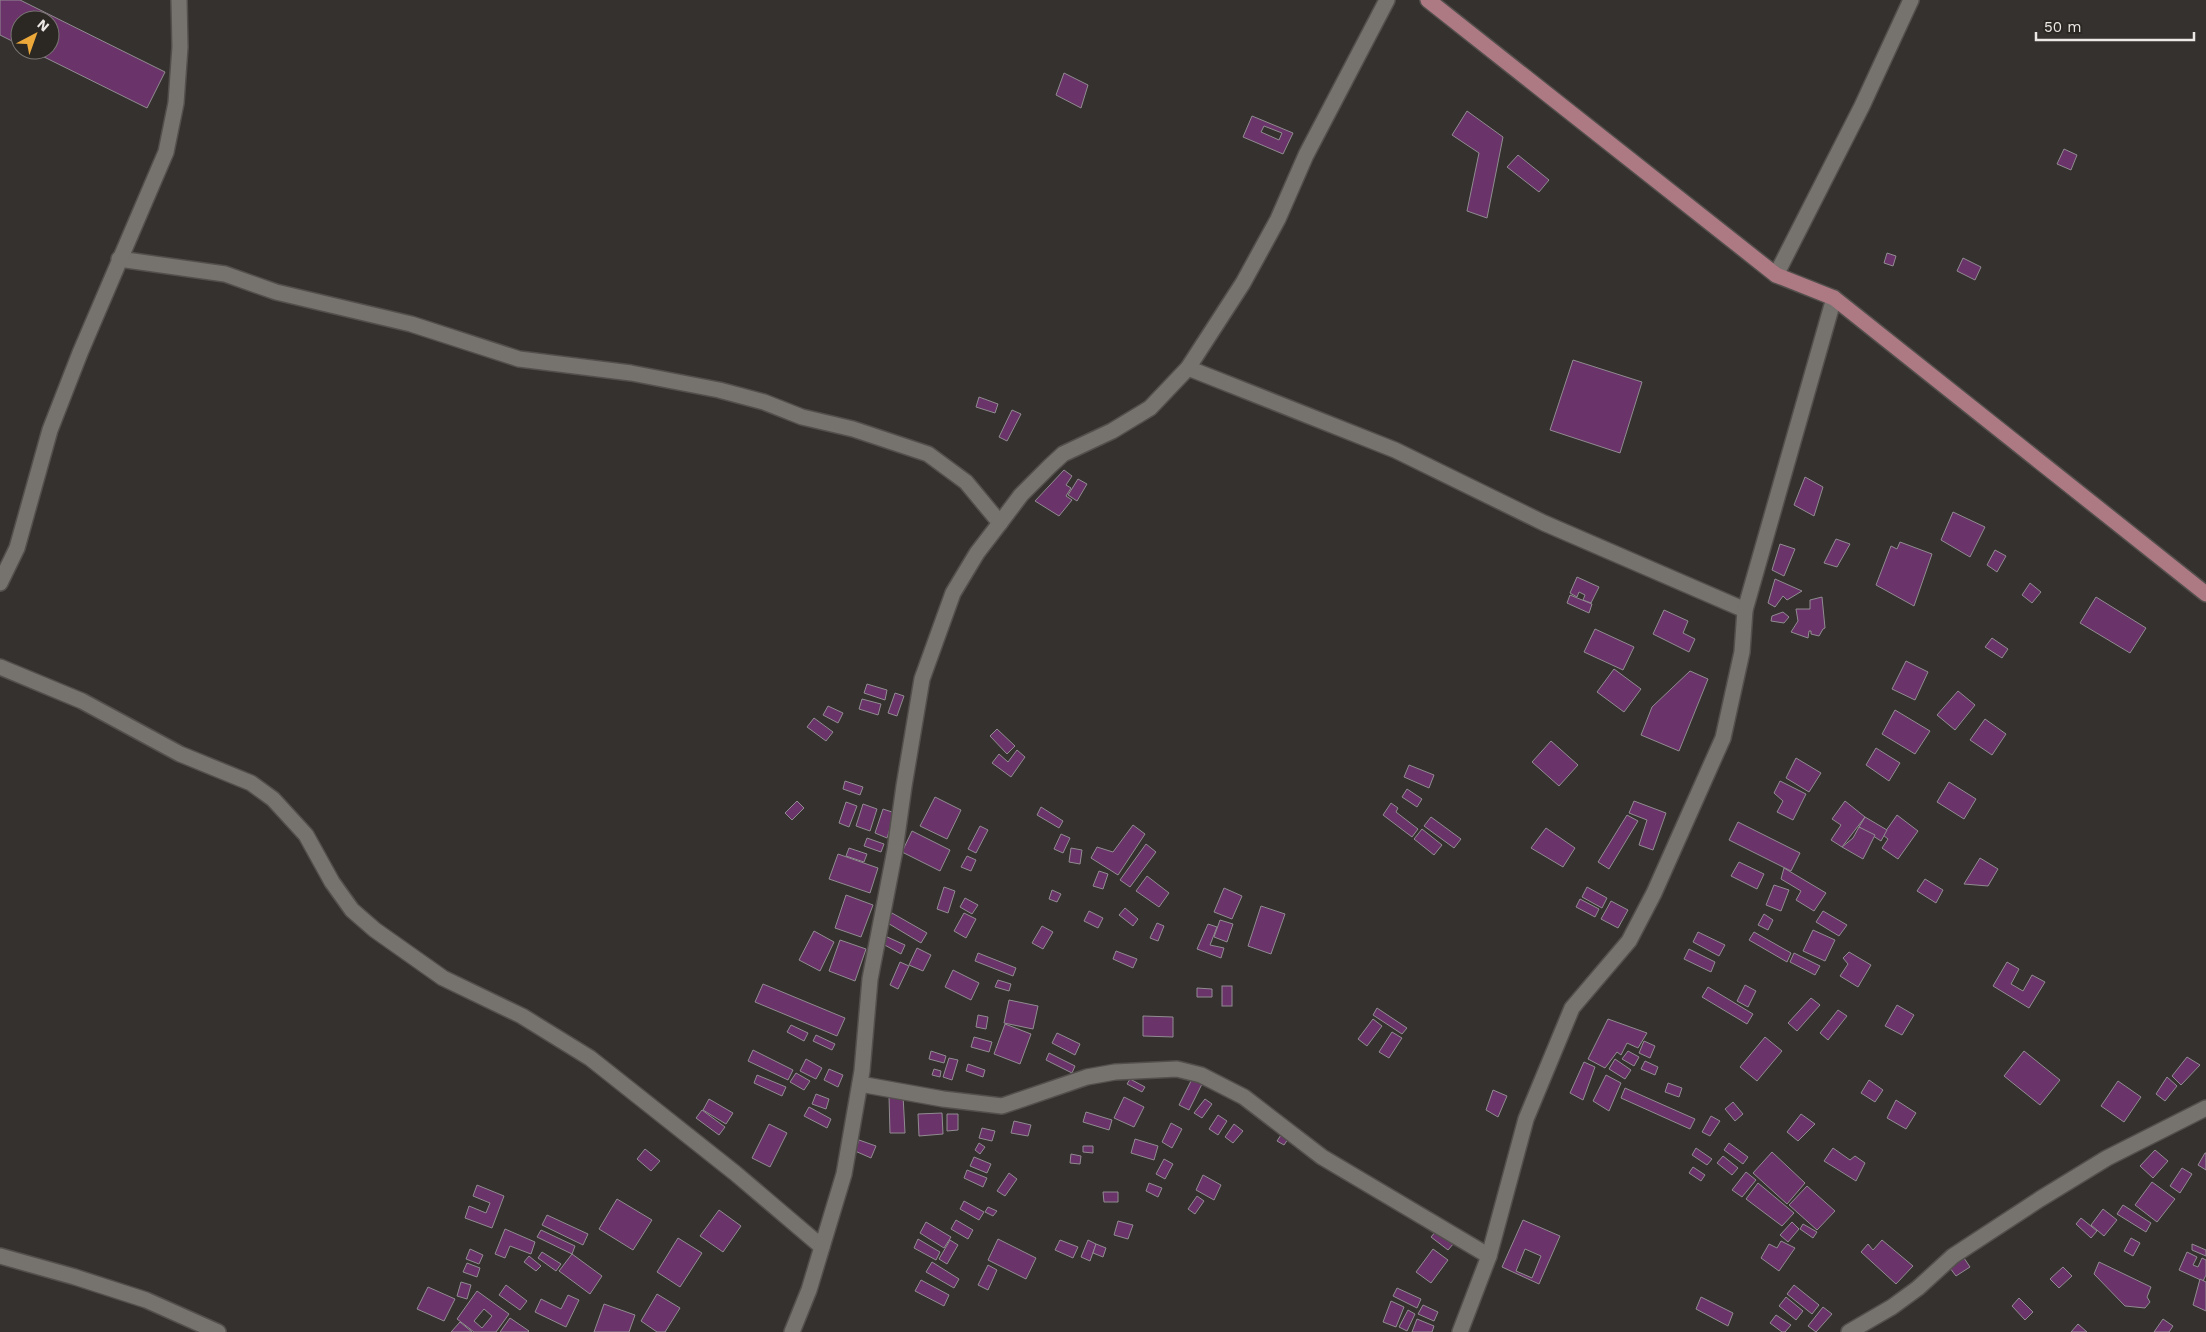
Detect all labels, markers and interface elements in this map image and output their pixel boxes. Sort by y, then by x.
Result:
north arrow [10,10,60,60]
scale bar [2036,10,2194,42]
text: N [34,16,53,35]
text: 50 m [2044,18,2081,36]

